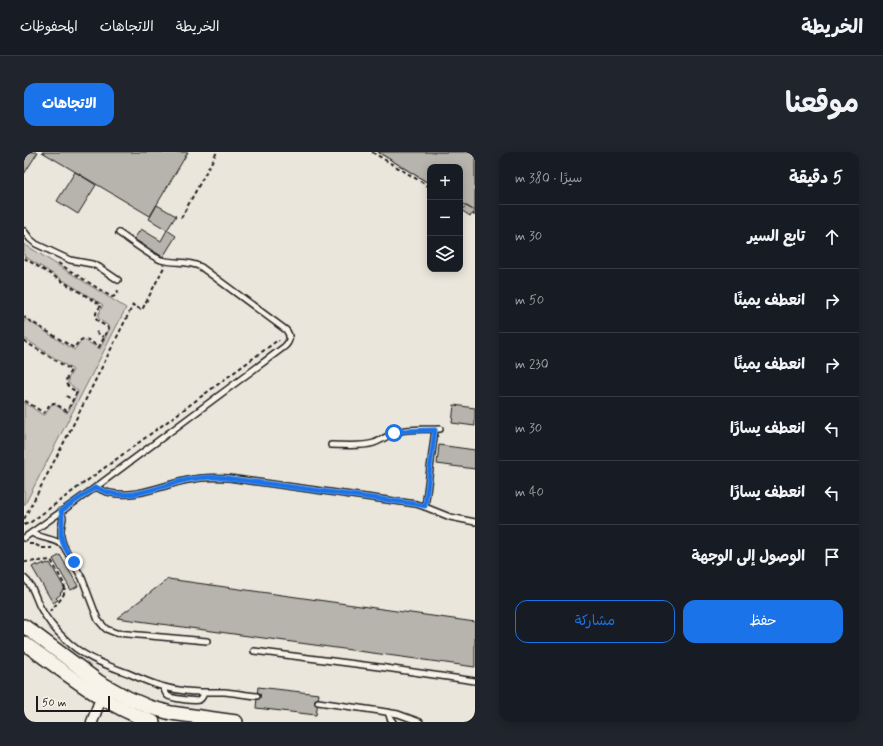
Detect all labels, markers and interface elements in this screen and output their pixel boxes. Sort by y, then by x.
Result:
text: الخريطة [801,15,863,40]
text: المحفوظات [20,18,78,36]
text: الاتجاهات [100,18,154,36]
text: الخريطة [176,18,219,36]
button: الاتجاهات [24,83,114,126]
text: موقعنا [785,86,859,123]
map controls [427,164,463,272]
button: + [427,164,463,200]
text: 5 دقيقة [789,167,843,189]
text: سيرًا · 380 m [515,170,582,187]
button: − [427,200,463,236]
icon: ahead [821,226,843,248]
text: تابع السير [747,227,805,247]
text: 30 m [515,228,542,245]
button: layers [427,236,463,272]
icon: right [821,290,843,312]
text: انعطف يمينًا [734,291,805,311]
text: 50 m [515,292,544,309]
icon: right [821,354,843,376]
text: انعطف يمينًا [734,355,805,375]
text: 230 m [515,356,549,373]
icon: left [821,418,843,440]
text: انعطف يسارًا [730,419,805,439]
text: 30 m [515,420,542,437]
route start [385,424,403,442]
icon: left [821,482,843,504]
text: انعطف يسارًا [730,483,805,503]
text: 40 m [515,484,544,501]
icon: arrive [821,546,843,568]
text: الوصول إلى الوجهة [691,547,805,567]
route end [65,553,83,571]
button: مشاركة [515,600,675,643]
button: حفظ [683,600,843,643]
scale bar [36,694,110,713]
text: 50 m [42,696,67,710]

